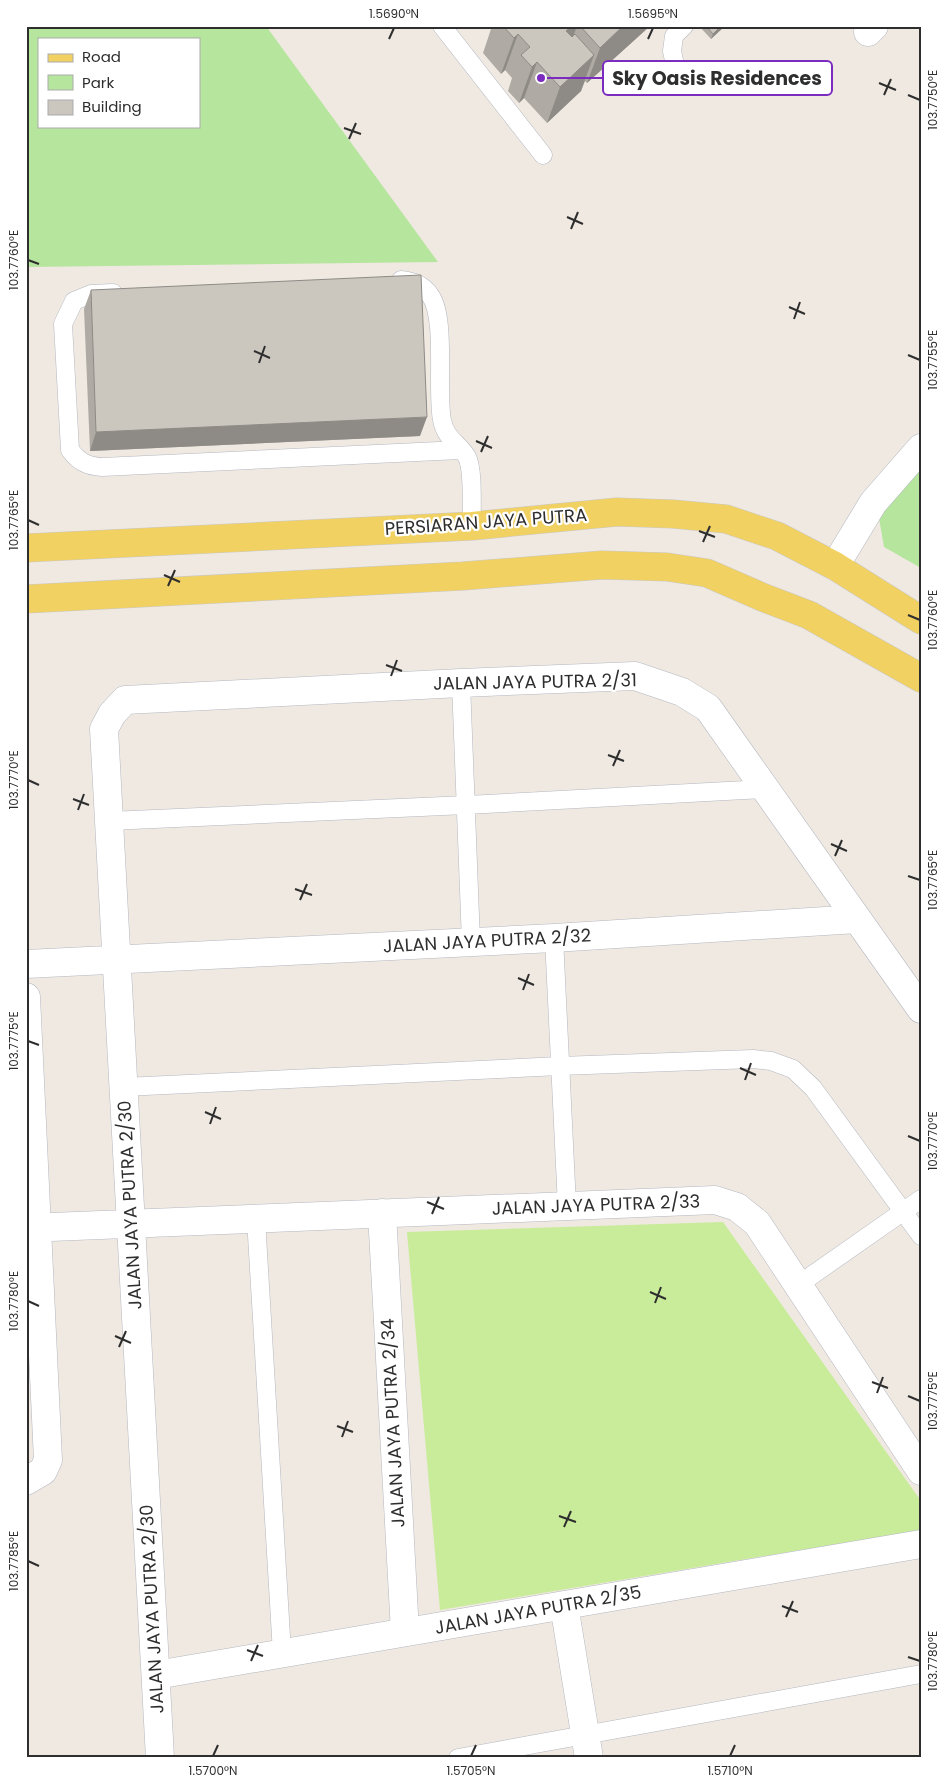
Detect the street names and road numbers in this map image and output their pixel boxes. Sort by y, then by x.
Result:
street label: PERSIARAN JAYA PUTRA [384,502,588,541]
street label: JALAN JAYA PUTRA 2/31 [433,667,637,696]
street label: JALAN JAYA PUTRA 2/32 [382,923,592,958]
street label: JALAN JAYA PUTRA 2/30 [112,1100,147,1310]
street label: JALAN JAYA PUTRA 2/33 [491,1188,701,1221]
street label: JALAN JAYA PUTRA 2/34 [375,1318,410,1528]
street label: JALAN JAYA PUTRA 2/30 [134,1504,169,1714]
street label: JALAN JAYA PUTRA 2/35 [433,1579,643,1640]

